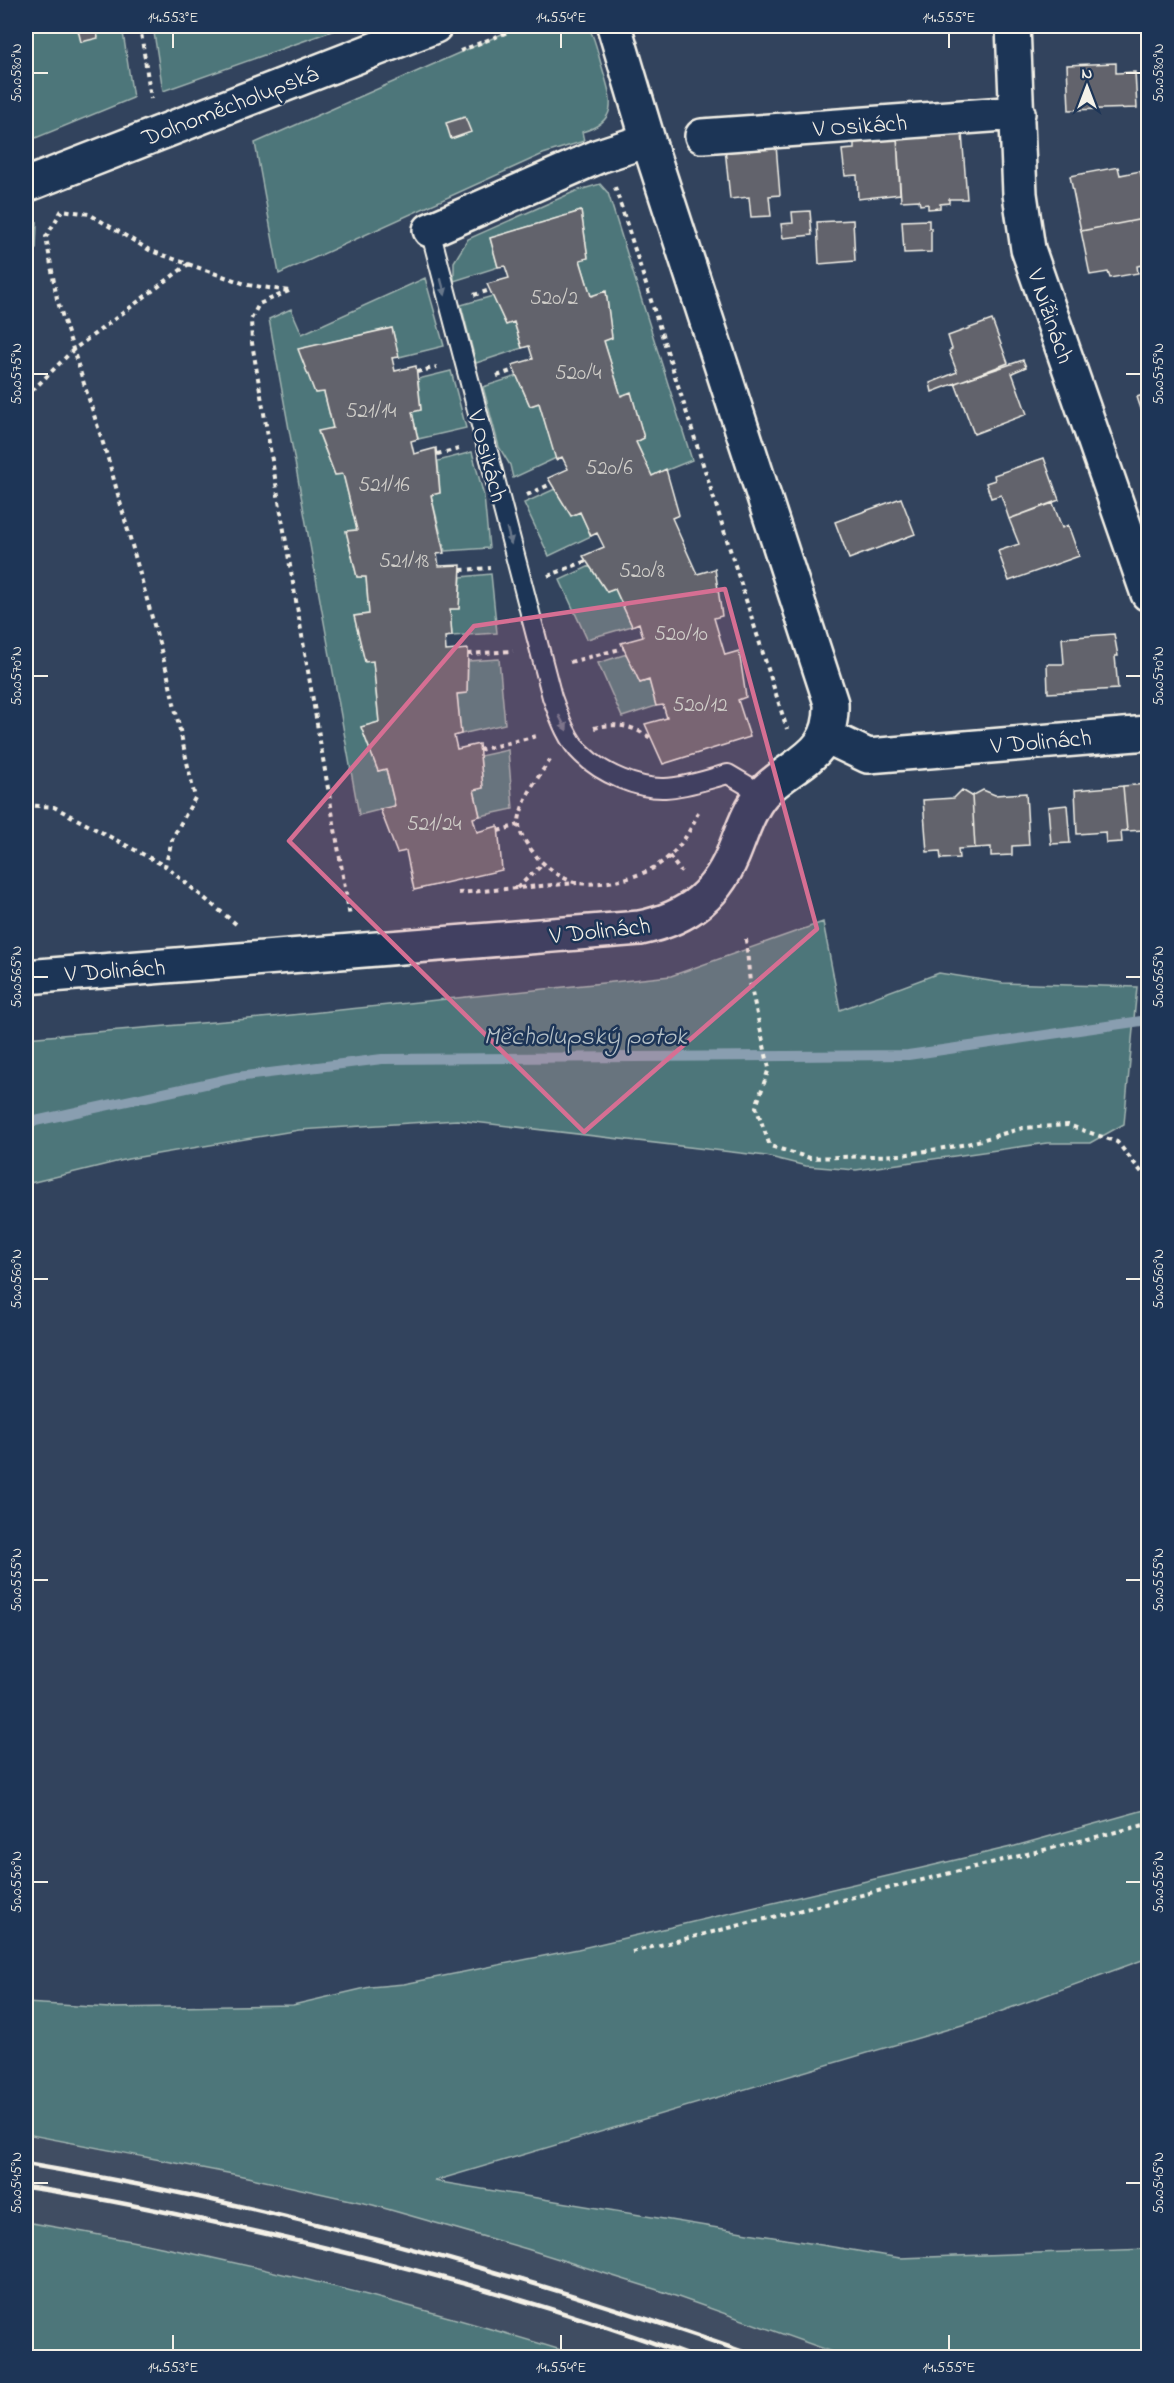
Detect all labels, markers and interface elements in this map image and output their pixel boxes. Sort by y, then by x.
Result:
text: 14.553°E [148,7,198,29]
text: 14.554°E [536,7,586,29]
text: 14.555°E [923,7,975,29]
text: 50.0580°N [6,43,28,103]
text: 50.0580°N [1148,43,1170,103]
north arrow [1057,57,1117,117]
street label: Dolnoměcholupská [137,58,324,157]
text: N [1082,62,1093,86]
street label: V Osikách [811,107,908,148]
street label: V Nížinách [1016,264,1081,369]
one-way arrow [439,278,448,296]
house number: 520/2 [530,284,578,314]
text: 50.0575°N [6,343,28,405]
text: 50.0575°N [1148,343,1170,405]
house number: 520/4 [555,359,602,389]
house number: 521/14 [346,397,397,427]
street label: V Osikách [456,406,515,507]
house number: 520/6 [585,454,633,484]
house number: 521/16 [358,471,410,501]
one-way arrow [505,527,514,545]
house number: 521/18 [379,547,429,577]
house number: 520/8 [619,557,665,587]
house number: 520/10 [654,620,708,650]
text: 50.0570°N [6,646,28,706]
text: 50.0570°N [1148,646,1170,706]
house number: 520/12 [672,691,728,721]
one-way arrow [558,715,568,732]
street label: V Dolinách [988,722,1093,765]
house number: 521/24 [407,810,462,840]
street label: V Dolinách [547,910,652,955]
text: 50.0565°N [6,946,28,1008]
text: 50.0565°N [1148,946,1170,1008]
street label: V Dolinách [63,952,167,994]
water label: Měcholupský potok [483,1019,688,1057]
text: 50.0560°N [6,1249,28,1309]
text: 50.0560°N [1148,1249,1170,1309]
text: 50.0555°N [6,1548,28,1612]
text: 50.0555°N [1148,1548,1170,1612]
text: 50.0550°N [6,1851,28,1913]
text: 50.0550°N [1148,1851,1170,1913]
text: 50.0545°N [6,2152,28,2214]
text: 50.0545°N [1148,2152,1170,2214]
text: 14.553°E [148,2357,198,2379]
text: 14.554°E [536,2357,586,2379]
text: 14.555°E [923,2357,975,2379]

